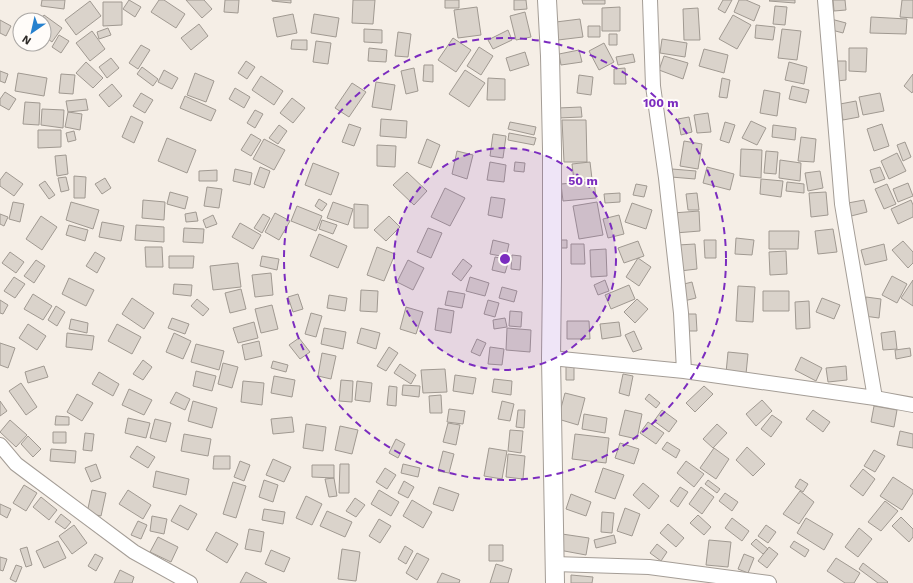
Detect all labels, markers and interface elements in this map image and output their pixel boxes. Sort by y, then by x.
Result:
north arrow [12,12,52,52]
text: N [20,32,34,48]
text: 100 m [643,96,679,110]
text: 50 m [568,174,598,188]
centre of rings [498,252,512,266]

